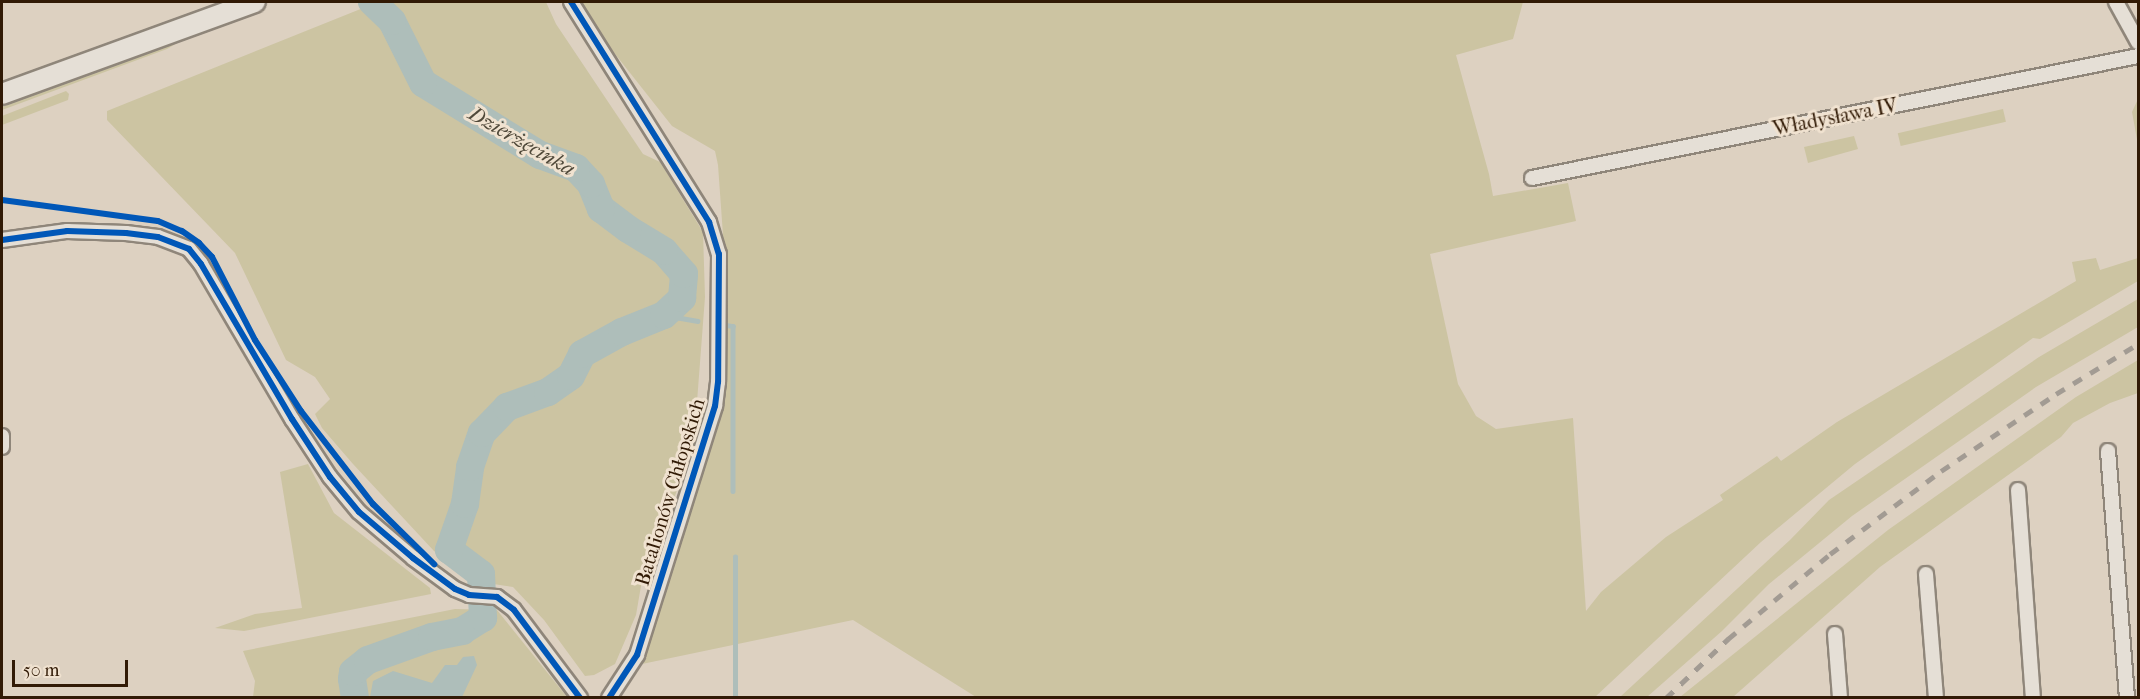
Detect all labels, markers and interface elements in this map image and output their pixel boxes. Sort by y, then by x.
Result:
street label: Władysława IV [1771,93,1899,141]
water label: Dzierżęcinka [465,101,579,181]
street label: Batalionów Chłopskich [630,395,710,589]
scale bar [15,648,130,686]
text: 50 m [23,660,59,681]

